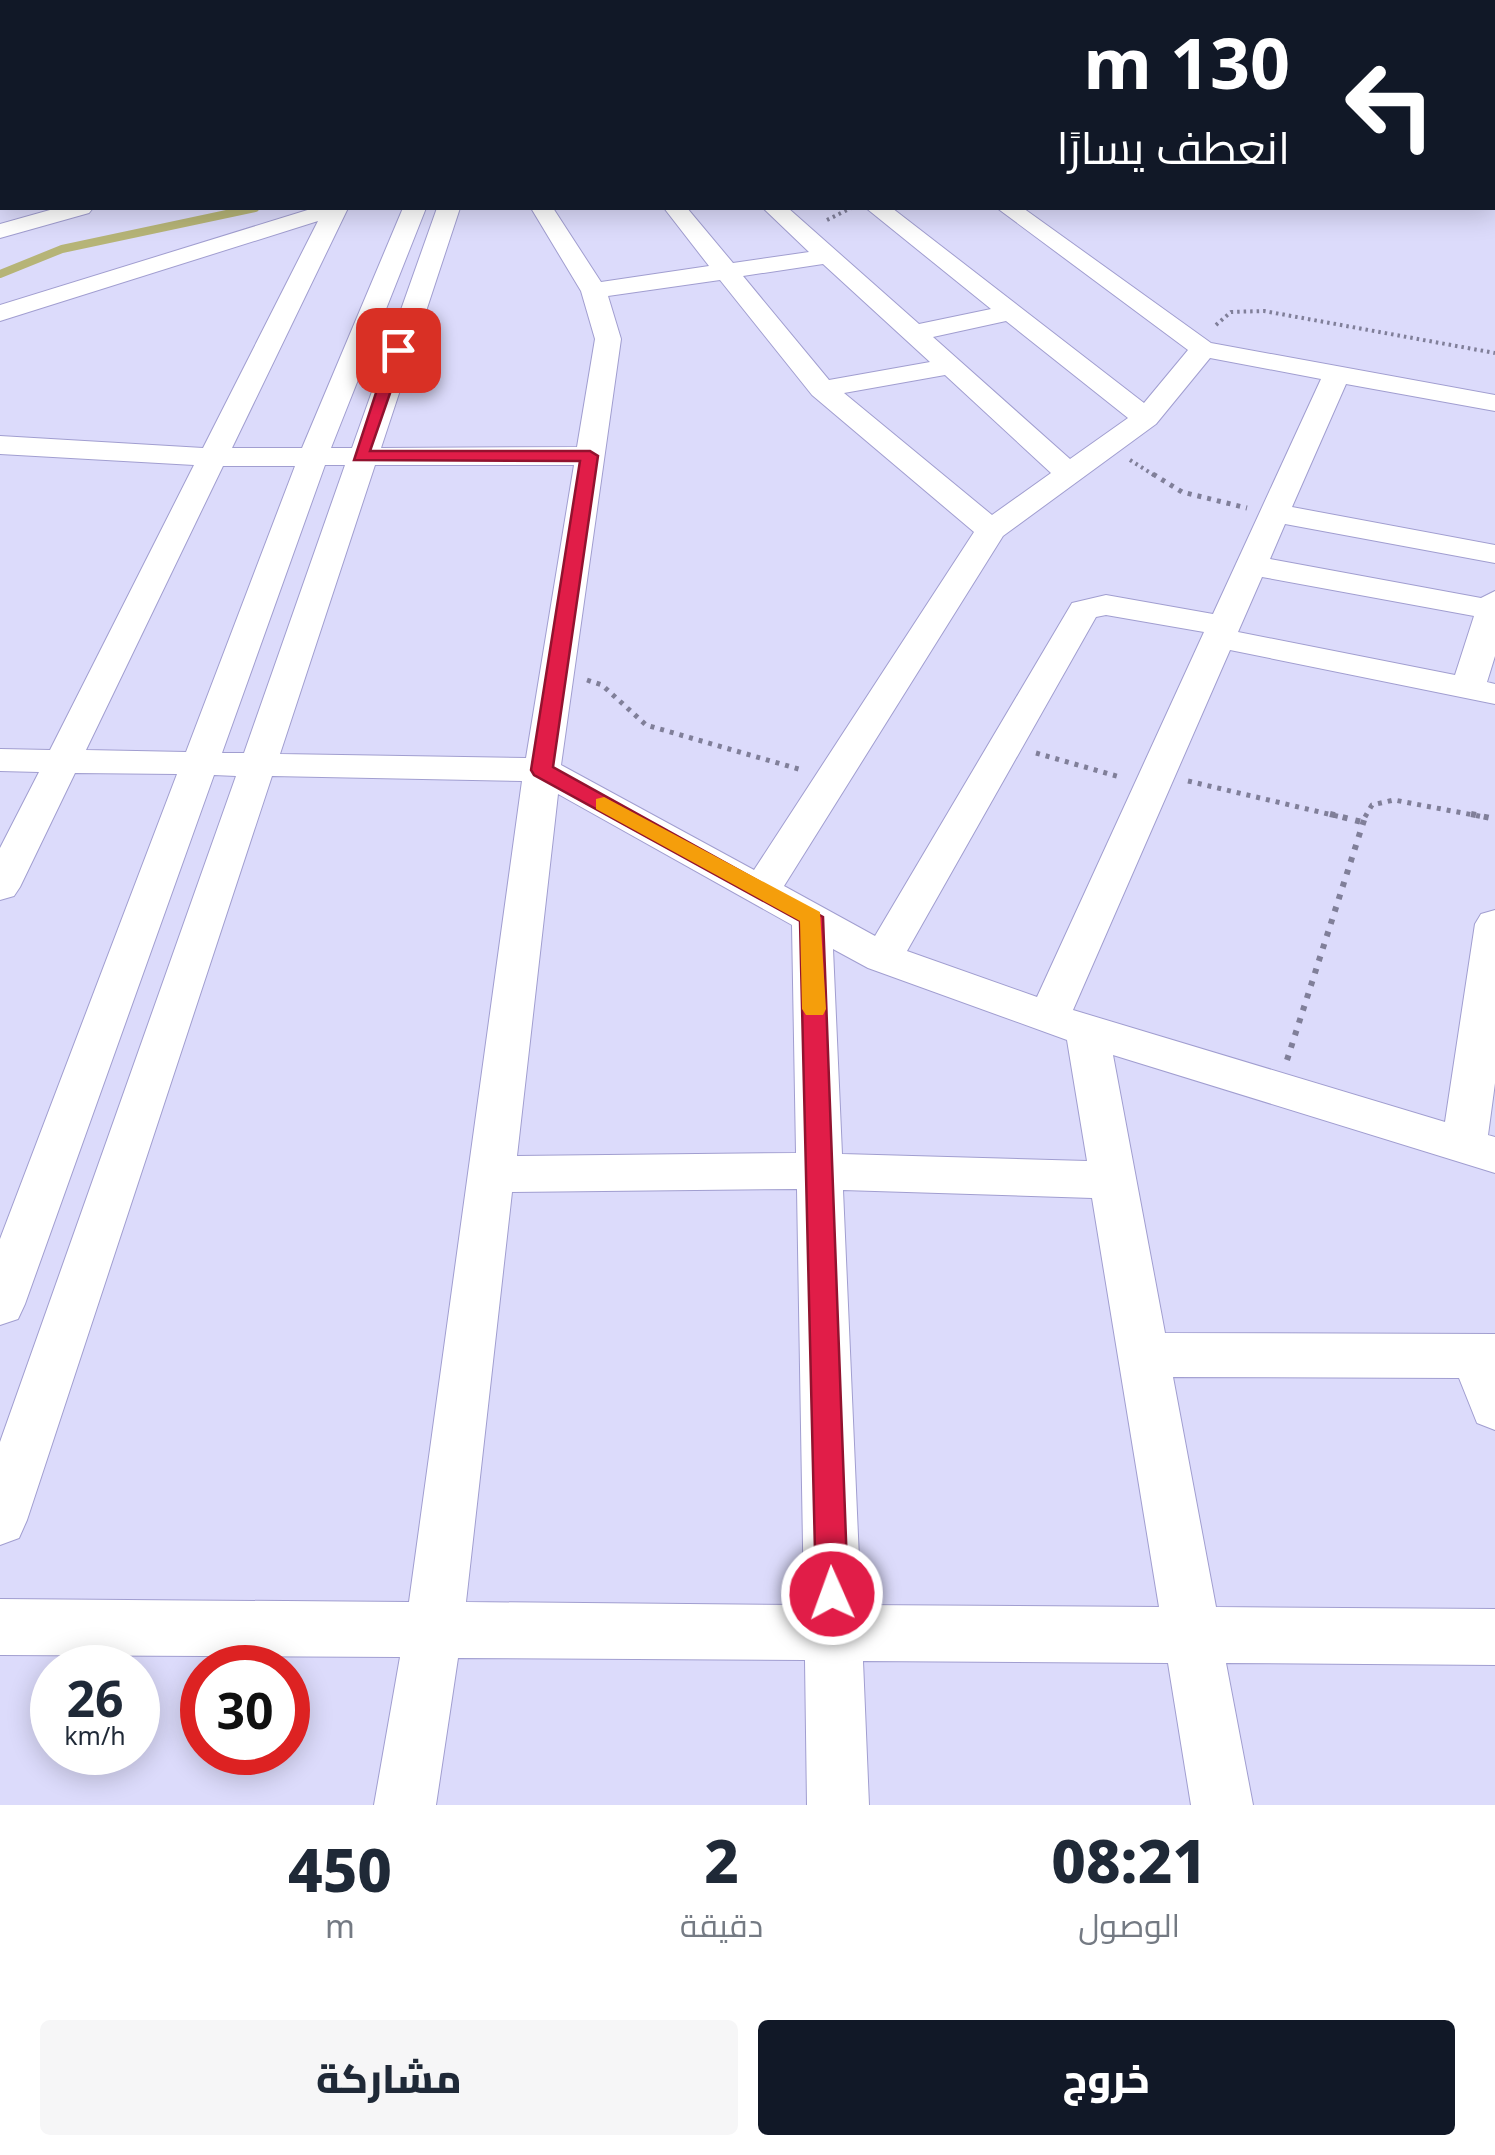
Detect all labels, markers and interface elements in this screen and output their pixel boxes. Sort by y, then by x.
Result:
text: 130 m [1083,14,1290,110]
icon: left [1325,40,1455,170]
text: انعطف يسارًا [1056,116,1290,177]
pin [356,308,441,393]
icon: arrive [371,323,426,378]
position arrow [780,1542,884,1646]
speed limit sign: 30 [180,1645,310,1775]
text: 26 [66,1664,124,1732]
text: km/h [64,1718,126,1752]
text: 2 [704,1819,739,1901]
text: 08:21 [1051,1819,1207,1901]
text: 450 [288,1828,392,1910]
text: دقيقة [680,1903,763,1946]
text: الوصول [1078,1903,1180,1946]
text: m [325,1904,355,1947]
button: مشاركة [40,2020,738,2135]
button: خروج [758,2020,1455,2135]

